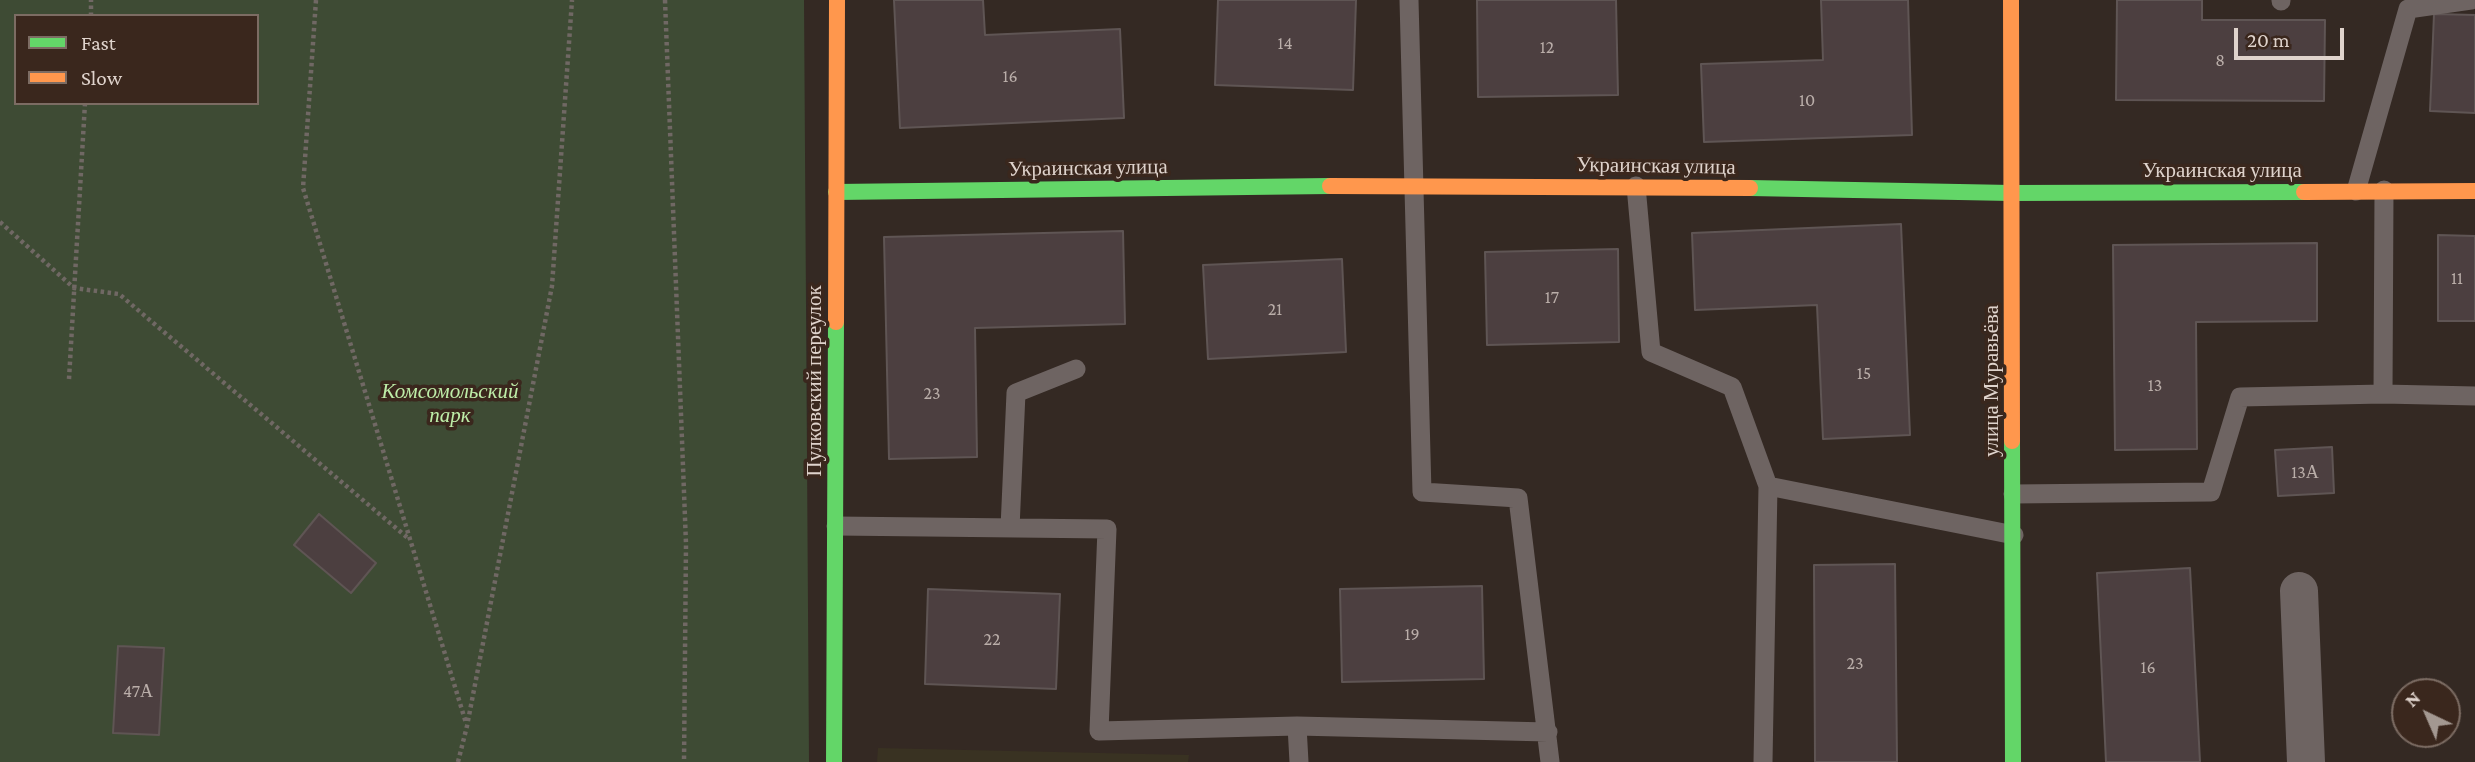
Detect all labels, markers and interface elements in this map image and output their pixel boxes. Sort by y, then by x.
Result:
legend [14,14,259,105]
scale bar [2237,14,2347,58]
text: 20 m [2247,28,2290,52]
text: Fast [81,31,116,55]
house number: 14 [1277,32,1293,54]
house number: 12 [1540,36,1554,58]
house number: 8 [2215,49,2225,71]
house number: 16 [1002,65,1018,87]
text: Slow [81,66,122,90]
house number: 10 [1799,89,1815,111]
street label: Украинская улица [1576,152,1736,180]
street label: Украинская улица [1008,154,1168,182]
street label: Украинская улица [2142,158,2302,184]
house number: 11 [2451,267,2463,289]
street label: Пулковский переулок [802,285,828,477]
house number: 17 [1545,286,1559,308]
house number: 21 [1268,298,1282,320]
street label: улица Муравьёва [1979,305,2005,457]
house number: 15 [1857,362,1871,384]
house number: 13 [2148,374,2162,396]
park label: Комсомольский парк [382,379,518,429]
house number: 23 [923,382,941,404]
house number: 13А [2291,461,2319,483]
house number: 19 [1404,623,1420,645]
house number: 22 [983,628,1001,650]
house number: 23 [1846,652,1864,674]
house number: 16 [2140,656,2156,678]
north arrow [2391,678,2461,748]
house number: 47А [123,680,153,702]
text: N [2400,687,2424,711]

